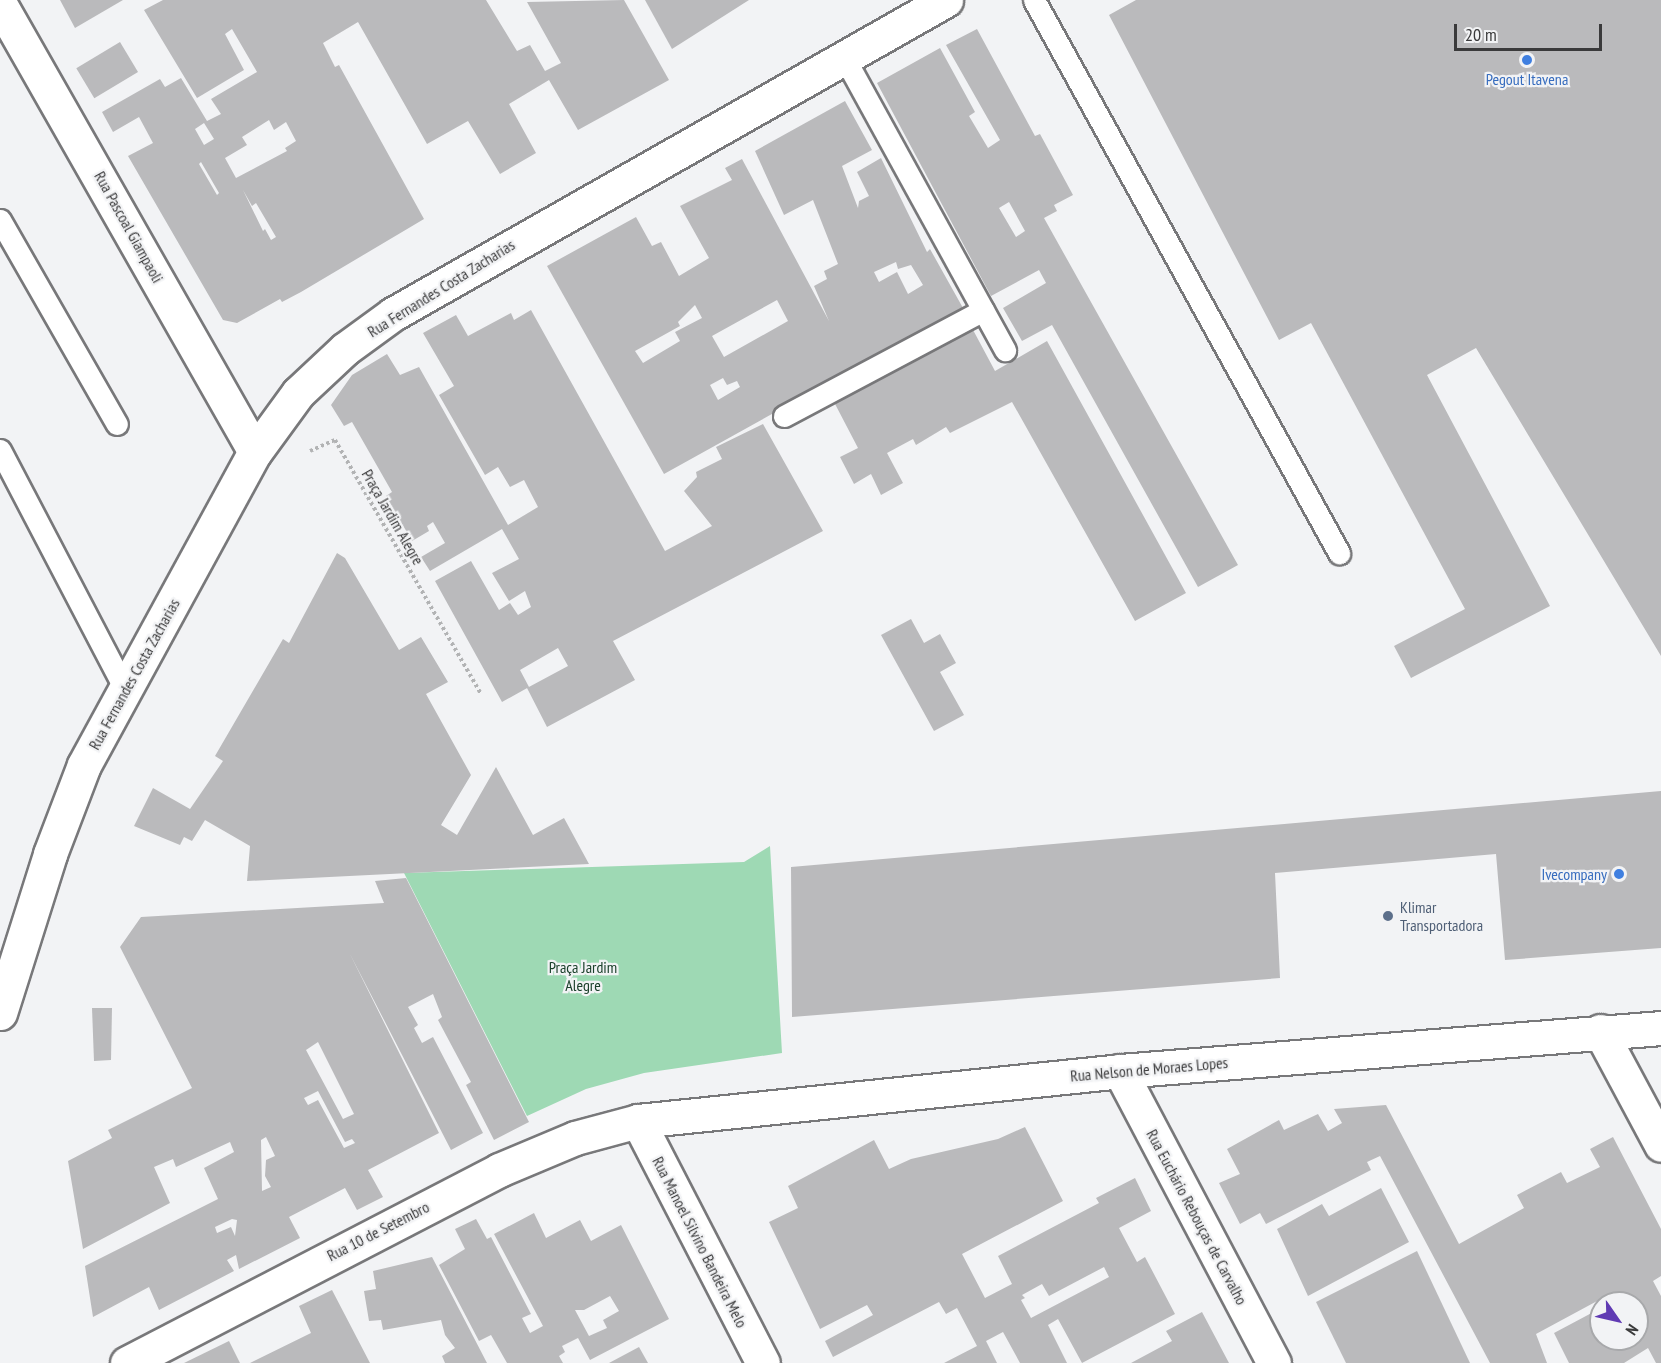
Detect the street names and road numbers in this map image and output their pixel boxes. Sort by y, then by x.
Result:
street label: Rua Pascoal Giampaoli [90,168,168,286]
street label: Rua Fernandes Costa Zacharias [364,235,518,341]
street label: Praça Jardim Alegre [358,466,428,568]
street label: Rua Fernandes Costa Zacharias [84,595,184,753]
street label: Rua Nelson de Moraes Lopes [1069,1053,1229,1085]
street label: Rua Euchário Rebouças de Carvalho [1143,1126,1251,1308]
street label: Rua Manoel Silvino Bandeira Melo [648,1153,752,1331]
street label: Rua 10 de Setembro [324,1197,432,1265]

